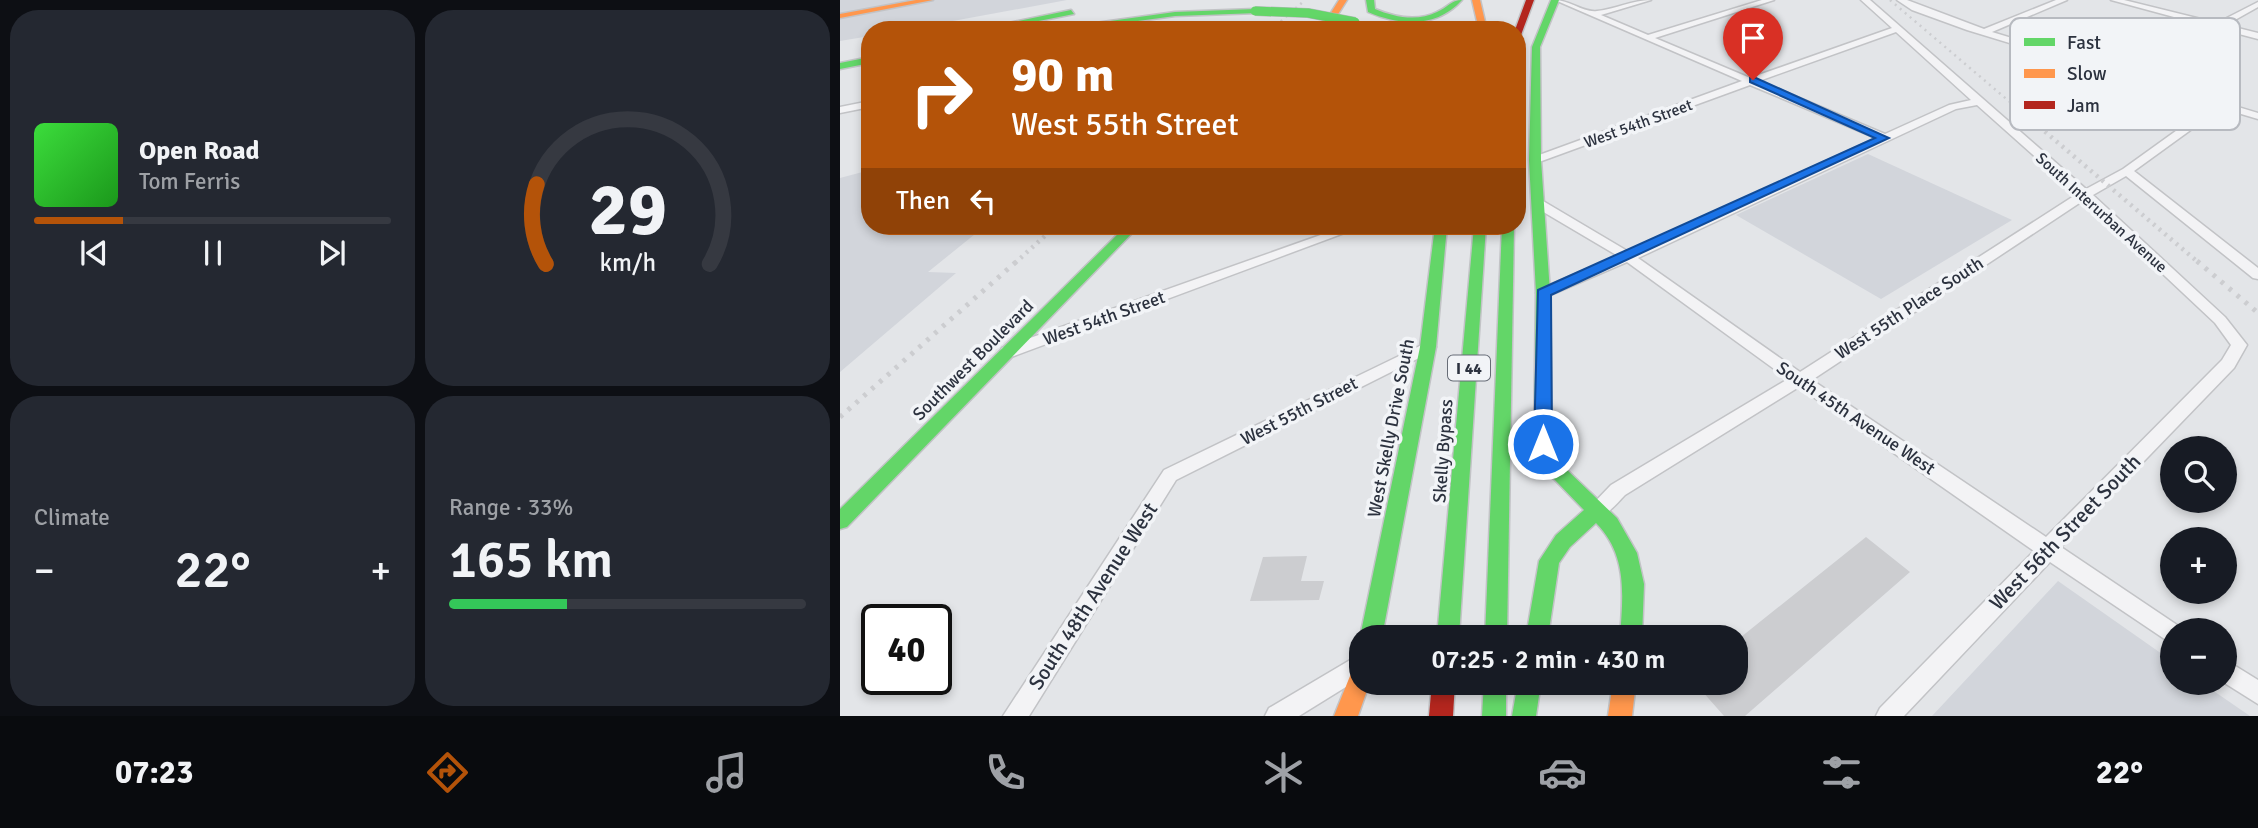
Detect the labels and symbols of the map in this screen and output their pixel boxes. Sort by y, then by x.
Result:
pin [1723,8,1783,80]
legend [2010,18,2240,130]
text: Fast [2067,31,2101,55]
text: Slow [2067,62,2107,86]
text: Jam [2067,94,2100,118]
street label: West 54th Street [1581,95,1696,153]
street label: South Interurban Avenue [2031,148,2171,277]
street label: West 55th Place South [1831,252,1987,364]
street label: West 54th Street [1040,286,1168,350]
street label: Southwest Boulevard [908,295,1038,425]
street label: West Skelly Drive South [1363,337,1419,519]
road number: I 44 [1448,356,1490,380]
street label: South 45th Avenue West [1772,357,1940,479]
street label: West 55th Street [1237,372,1361,450]
street label: Skelly Bypass [1428,398,1458,503]
position arrow [1506,407,1580,481]
street label: West 56th Street South [1984,449,2146,615]
street label: South 48th Avenue West [1023,498,1163,694]
speed limit sign: 40 [861,604,952,695]

